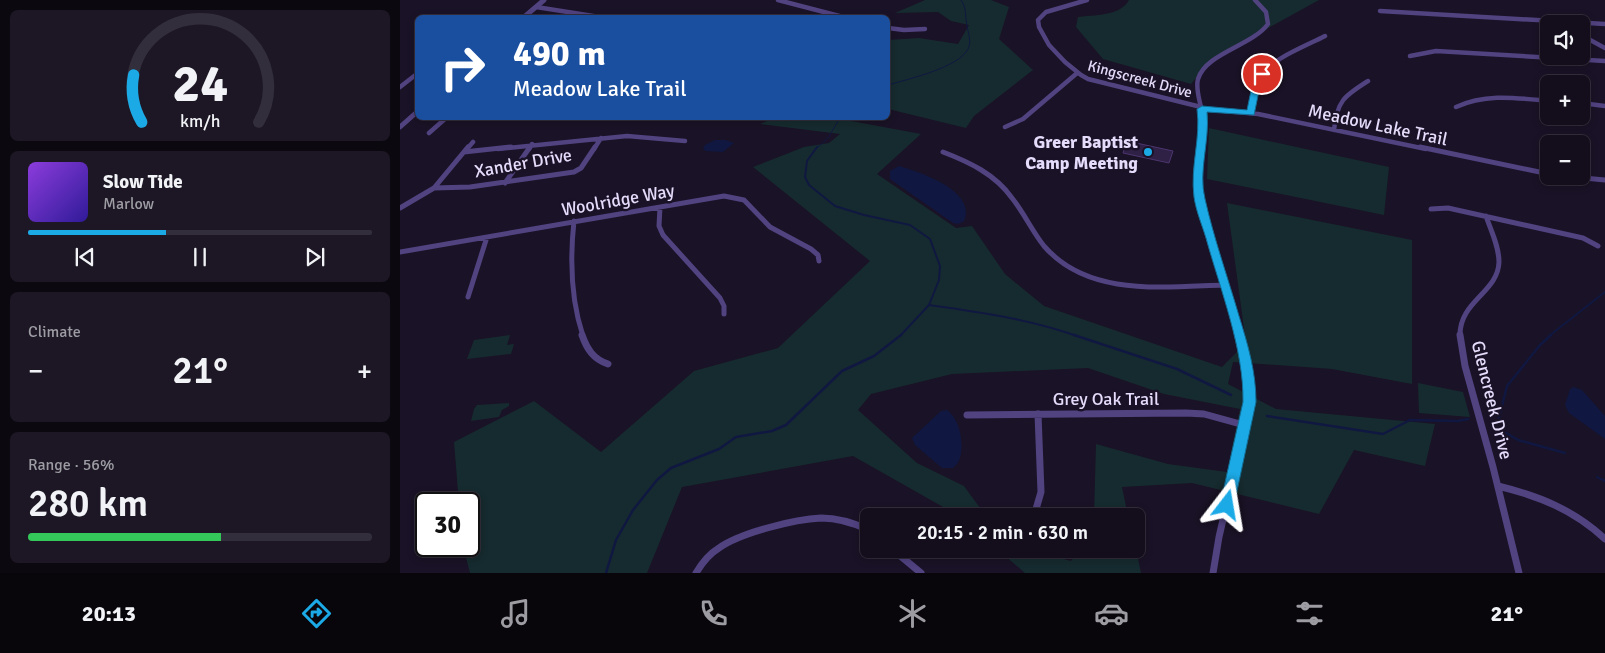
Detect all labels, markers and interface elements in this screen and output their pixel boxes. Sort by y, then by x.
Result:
map controls [1540,15,1590,185]
button: sound [1540,15,1590,65]
text: 490 m [513,32,606,75]
icon: right [430,35,495,100]
text: 24 [172,52,228,116]
pin [1241,53,1283,95]
street label: Kingscreek Drive [1086,56,1194,102]
icon: arrive [1248,60,1276,88]
text: Meadow Lake Trail [513,75,687,102]
button: + [1540,75,1590,125]
street label: Meadow Lake Trail [1306,99,1450,151]
text: km/h [180,110,220,132]
place label: Greer Baptist Camp Meeting [1025,131,1138,174]
button: − [1540,135,1590,185]
street label: Xander Drive [472,144,574,182]
marker: Greer Baptist Camp Meeting [1142,146,1154,158]
text: Slow Tide [103,170,183,194]
street label: Woolridge Way [560,179,677,221]
text: Marlow [103,194,154,214]
icon: previous [71,243,99,271]
icon: pause [186,243,214,271]
icon: next [301,243,329,271]
text: Climate [28,322,81,342]
street label: Glencreek Drive [1467,338,1517,462]
text: 21° [172,347,228,394]
text: − [28,354,43,388]
text: + [357,354,372,388]
street label: Grey Oak Trail [1053,388,1159,410]
text: Range · 56% [28,455,114,475]
position arrow [1200,478,1252,530]
text: 280 km [28,480,148,527]
speed limit sign: 30 [415,492,480,557]
text: 20:15 · 2 min · 630 m [917,521,1088,545]
icon: directions [299,596,334,631]
icon: music [498,596,533,631]
icon: phone [696,596,731,631]
icon: climate [895,596,930,631]
icon: car [1094,596,1129,631]
icon: filters [1292,596,1327,631]
text: 20:13 [82,600,136,627]
text: 21° [1491,600,1523,627]

